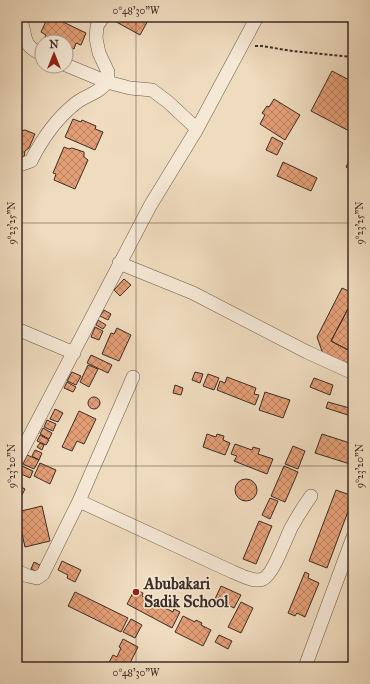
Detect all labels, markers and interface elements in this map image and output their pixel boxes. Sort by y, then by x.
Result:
text: 0°48'30"W [113,5,160,17]
north arrow [34,34,74,74]
text: N [49,38,59,51]
text: 9°23'25"N [6,201,18,245]
text: 9°23'25"N [354,201,366,245]
text: 9°23'20"N [6,443,18,488]
text: 9°23'20"N [354,443,366,488]
place label: Abubakari Sadik School [143,574,229,611]
marker: Abubakari Sadik School [131,587,141,597]
text: 0°48'30"W [113,667,160,679]

